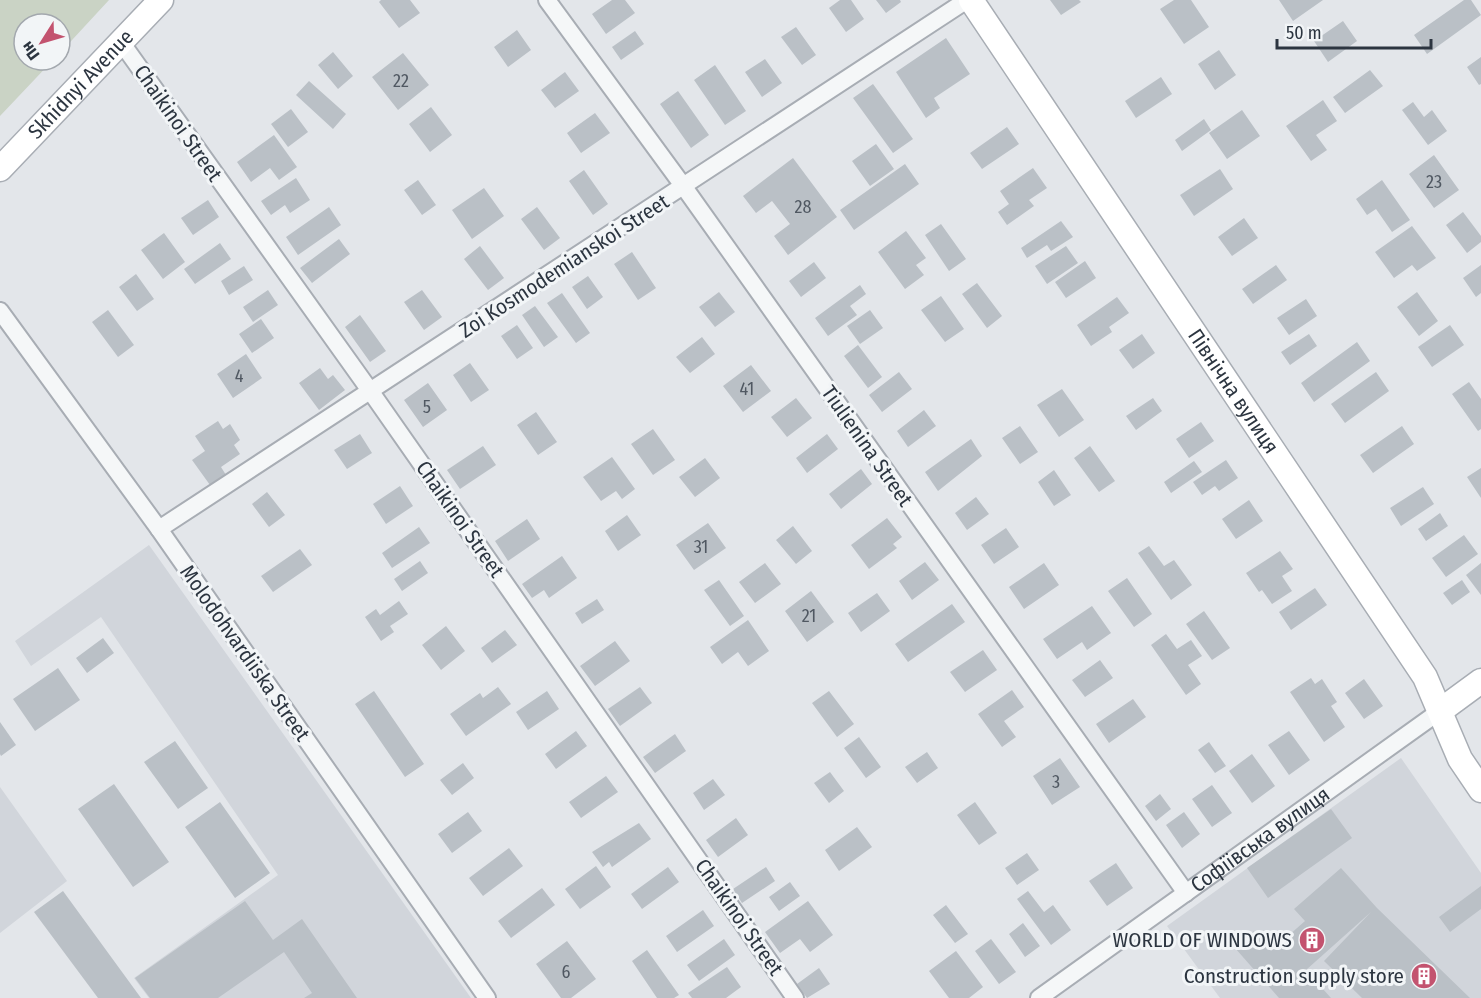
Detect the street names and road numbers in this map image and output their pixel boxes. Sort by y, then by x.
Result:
street label: Skhidnyi Avenue [22,24,139,144]
street label: Chaikinoi Street [128,60,228,186]
street label: Zoi Kosmodemianskoi Street [454,188,674,344]
street label: Північна вулиця [1182,324,1284,459]
street label: Tiulienina Street [816,381,918,512]
street label: Chaikinoi Street [410,456,510,582]
street label: Molodohvardiiska Street [174,560,316,746]
street label: Софіївська вулиця [1186,781,1335,898]
street label: Chaikinoi Street [689,854,789,980]

